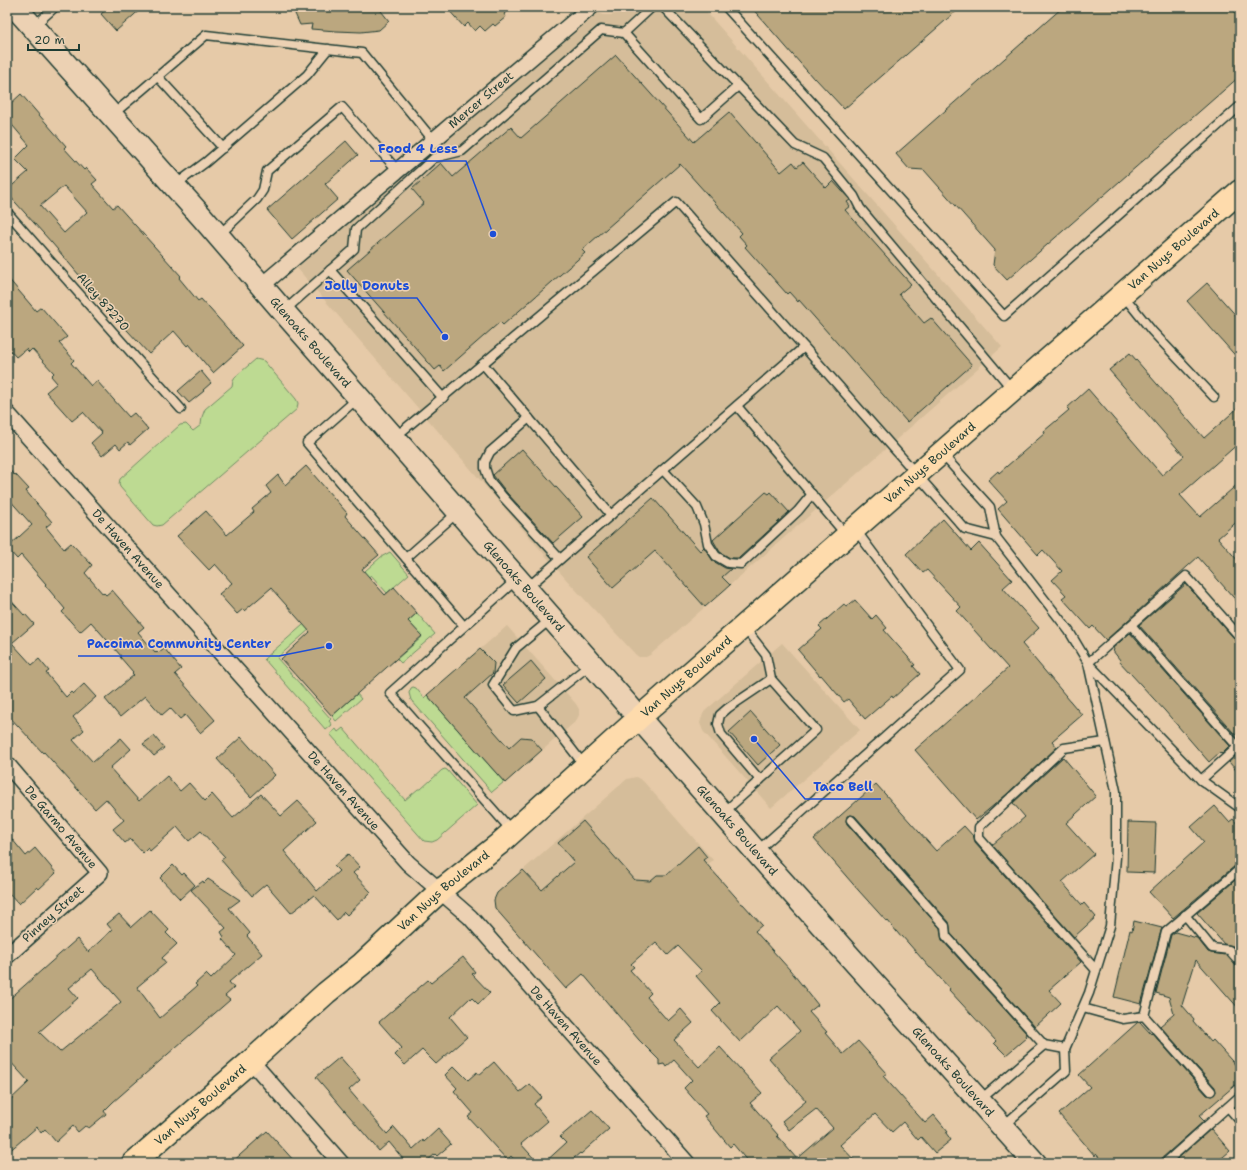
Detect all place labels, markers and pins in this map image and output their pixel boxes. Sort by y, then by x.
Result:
callout: Food 4 Less [370,136,466,161]
callout: Jolly Donuts [316,273,417,298]
callout: Pacoima Community Center [78,631,279,656]
callout: Taco Bell [805,774,881,799]

